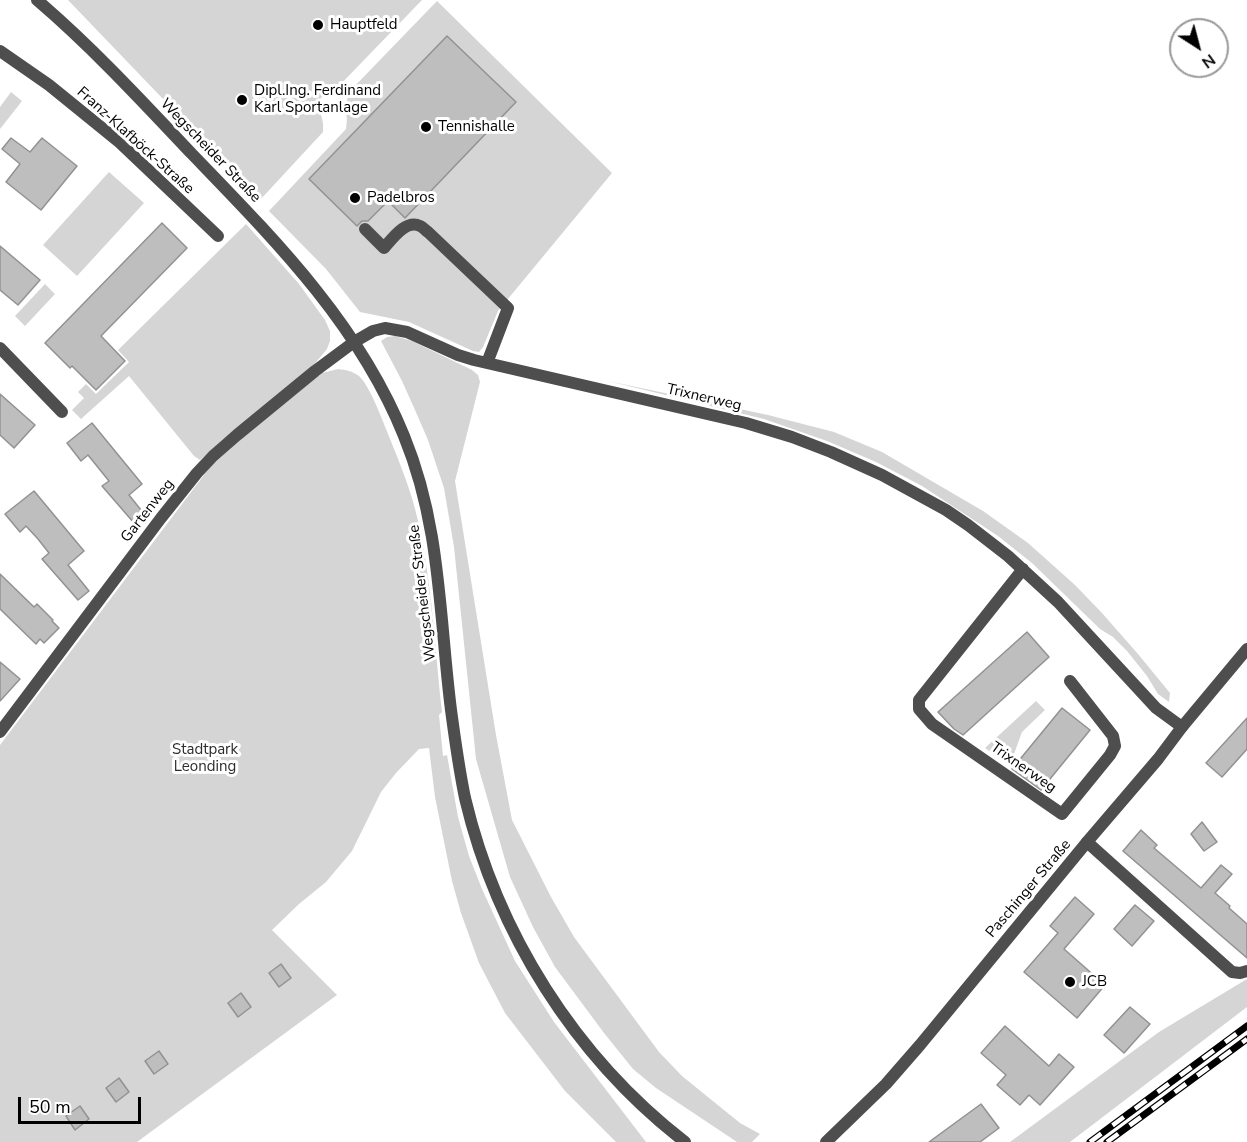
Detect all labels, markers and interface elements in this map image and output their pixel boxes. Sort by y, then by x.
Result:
place label: Hauptfeld [330,16,398,34]
marker: Hauptfeld [311,18,325,32]
north arrow [1169,18,1229,78]
text: N [1197,49,1220,73]
place label: Dipl.Ing. Ferdinand Karl Sportanlage [254,82,381,117]
street label: Franz-Klafböck-Straße [73,84,197,198]
marker: Dipl.Ing. Ferdinand Karl Sportanlage [235,93,249,107]
street label: Wegscheider Straße [156,95,264,207]
place label: Tennishalle [438,118,515,136]
marker: Tennishalle [419,120,433,134]
place label: Padelbros [367,189,435,207]
marker: Padelbros [348,191,362,205]
street label: Trixnerweg [665,381,743,415]
street label: Gartenweg [118,476,178,546]
street label: Wegscheider Straße [406,524,440,662]
street label: Trixnerweg [987,739,1059,797]
park label: Stadtpark Leonding [172,741,238,776]
street label: Paschinger Straße [983,836,1075,942]
place label: JCB [1082,973,1107,991]
marker: JCB [1063,975,1077,989]
scale bar [21,1085,144,1123]
text: 50 m [29,1095,71,1119]

